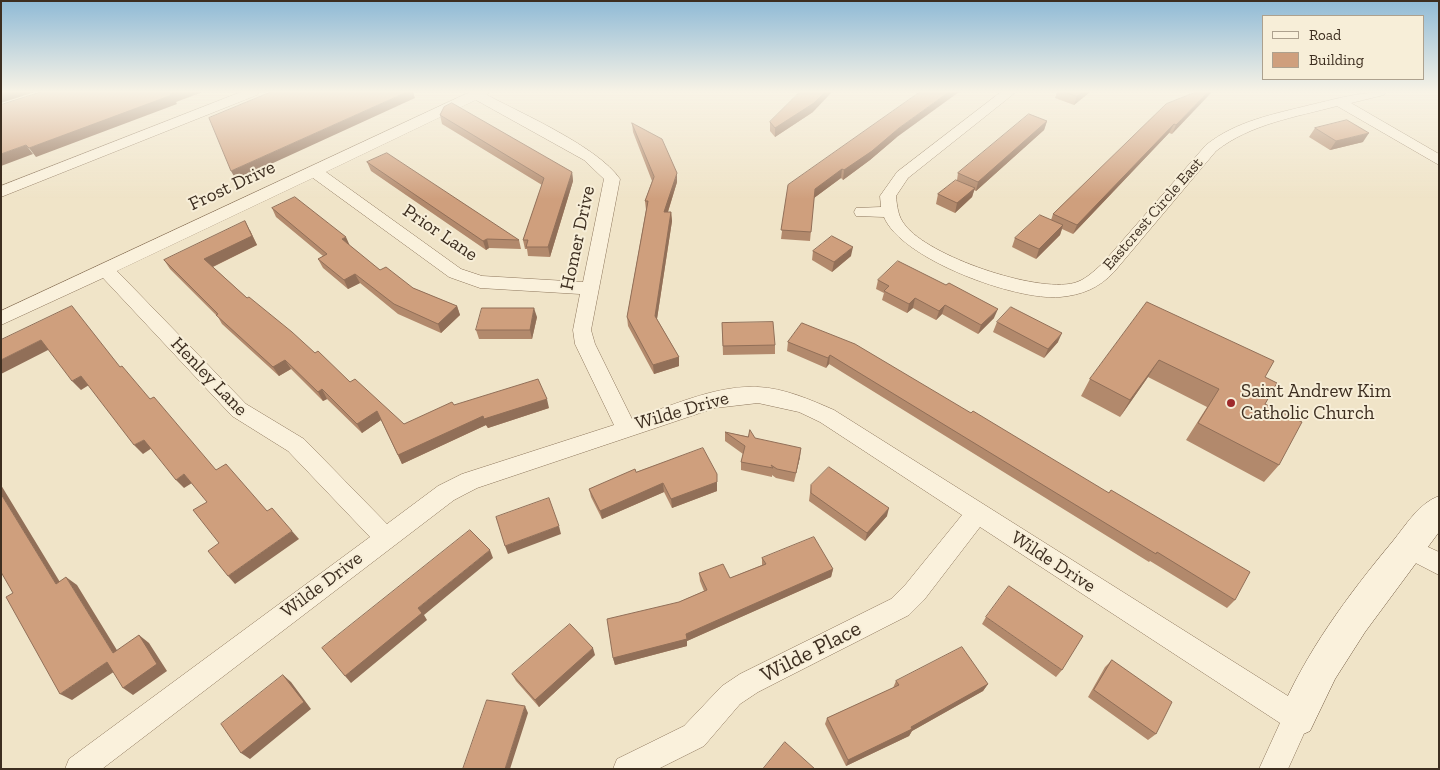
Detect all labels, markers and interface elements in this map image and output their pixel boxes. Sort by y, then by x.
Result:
legend [1262,15,1425,80]
text: Road [1309,26,1341,44]
text: Building [1309,51,1364,69]
street label: Eastcrest Circle East [1099,154,1207,274]
street label: Frost Drive [185,156,279,216]
street label: Homer Drive [556,184,600,292]
street label: Prior Lane [398,200,482,266]
street label: Henley Lane [166,333,252,421]
place label: Saint Andrew Kim Catholic Church [1241,381,1391,425]
street label: Wilde Drive [633,387,731,435]
marker: Saint Andrew Kim Catholic Church [1225,397,1237,409]
street label: Wilde Drive [1006,526,1100,598]
street label: Wilde Drive [277,547,367,623]
street label: Wilde Place [756,615,866,689]

